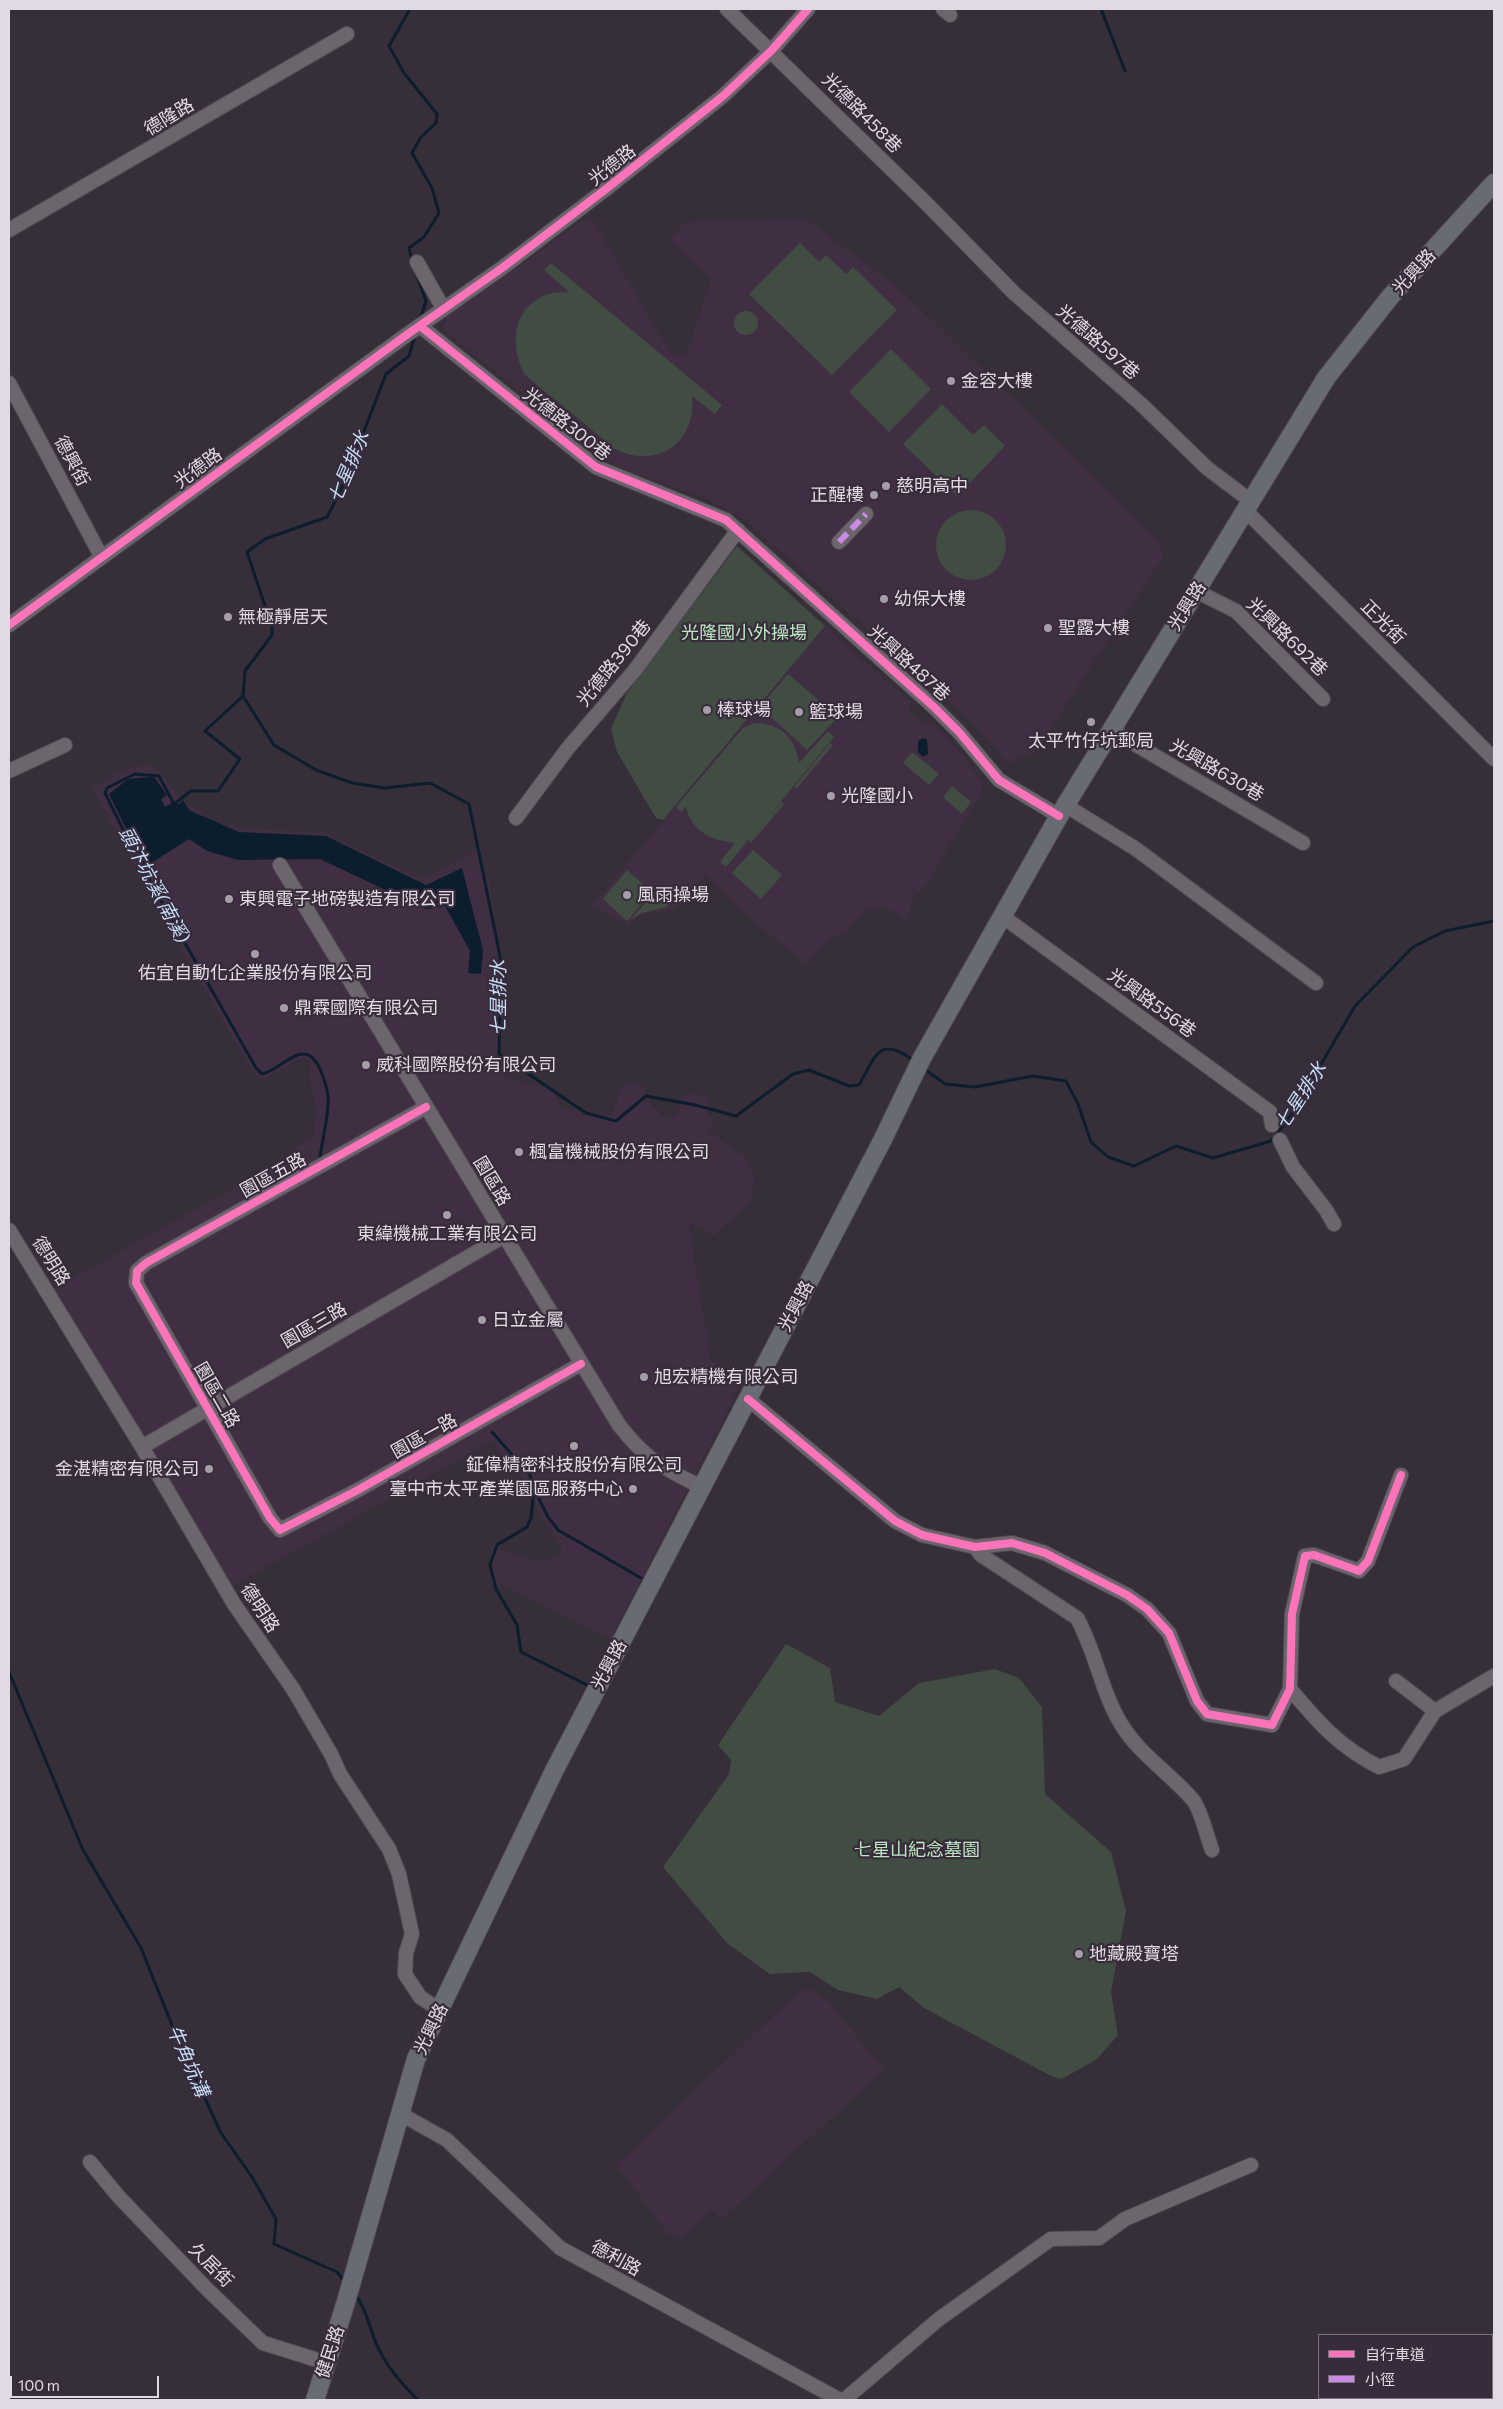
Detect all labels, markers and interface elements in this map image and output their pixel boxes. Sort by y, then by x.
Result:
street label: 光德路458巷 [818,69,906,157]
street label: 德隆路 [140,94,198,140]
street label: 光德路 [584,140,640,190]
street label: 光興路 [1388,245,1440,299]
street label: 光德路597巷 [1052,300,1144,384]
place label: 金容大樓 [961,370,1033,392]
marker: 金容大樓 [945,375,957,387]
street label: 光德路300巷 [519,383,615,465]
water label: 七星排水 [324,428,374,506]
street label: 德興街 [50,432,94,490]
street label: 光德路 [170,443,226,493]
place label: 慈明高中 [896,475,968,497]
marker: 慈明高中 [880,480,892,492]
place label: 正醒樓 [810,484,864,506]
marker: 正醒樓 [868,489,880,501]
street label: 光興路 [1164,577,1210,635]
place label: 幼保大樓 [894,588,966,610]
marker: 幼保大樓 [878,593,890,605]
street label: 光興路692巷 [1242,593,1332,681]
street label: 正光街 [1356,595,1410,649]
place label: 無極靜居天 [238,606,328,628]
marker: 無極靜居天 [222,611,234,623]
street label: 光德路390巷 [573,615,655,711]
place label: 聖露大樓 [1058,617,1130,639]
street label: 光興路487巷 [863,620,955,706]
park label: 光隆國小外操場 [681,622,807,644]
marker: 聖露大樓 [1042,622,1054,634]
place label: 棒球場 [717,699,771,721]
place label: 籃球場 [809,701,863,723]
marker: 棒球場 [701,704,713,716]
marker: 籃球場 [793,706,805,718]
marker: 太平竹仔坑郵局 [1085,716,1097,728]
place label: 太平竹仔坑郵局 [1028,730,1154,752]
street label: 光興路630巷 [1166,734,1268,806]
place label: 光隆國小 [841,785,913,807]
marker: 光隆國小 [825,790,837,802]
water label: 頭汴坑溪(南溪) [114,823,194,947]
place label: 風雨操場 [637,884,709,906]
place label: 東興電子地磅製造有限公司 [239,888,455,910]
marker: 風雨操場 [621,889,633,901]
marker: 東興電子地磅製造有限公司 [223,893,235,905]
marker: 佑宜自動化企業股份有限公司 [249,948,261,960]
water label: 七星排水 [488,960,510,1036]
place label: 佑宜自動化企業股份有限公司 [138,962,372,984]
street label: 光興路556巷 [1104,964,1200,1042]
place label: 鼎霖國際有限公司 [294,997,438,1019]
marker: 鼎霖國際有限公司 [278,1002,290,1014]
place label: 威科國際股份有限公司 [376,1054,556,1076]
water label: 七星排水 [1271,1058,1331,1134]
marker: 威科國際股份有限公司 [360,1059,372,1071]
place label: 楓富機械股份有限公司 [529,1141,709,1163]
marker: 楓富機械股份有限公司 [513,1146,525,1158]
street label: 園區五路 [236,1148,310,1202]
street label: 園區路 [469,1152,515,1210]
marker: 東緯機械工業有限公司 [441,1209,453,1221]
place label: 東緯機械工業有限公司 [357,1223,537,1245]
street label: 德明路 [28,1232,74,1290]
street label: 光興路 [774,1277,818,1335]
street label: 園區三路 [277,1298,351,1352]
place label: 日立金屬 [492,1309,564,1331]
marker: 日立金屬 [476,1314,488,1326]
street label: 園區二路 [190,1358,244,1432]
place label: 旭宏精機有限公司 [654,1366,798,1388]
marker: 旭宏精機有限公司 [638,1371,650,1383]
street label: 園區一路 [387,1409,461,1463]
marker: 鉦偉精密科技股份有限公司 [568,1440,580,1452]
place label: 鉦偉精密科技股份有限公司 [466,1454,682,1476]
place label: 金湛精密有限公司 [55,1458,199,1480]
marker: 金湛精密有限公司 [203,1463,215,1475]
place label: 臺中市太平產業園區服務中心 [389,1478,623,1500]
marker: 臺中市太平產業園區服務中心 [627,1483,639,1495]
street label: 德明路 [236,1579,284,1637]
street label: 光興路 [587,1636,631,1694]
park label: 七星山紀念墓園 [854,1839,980,1861]
place label: 地藏殿寶塔 [1089,1943,1179,1965]
marker: 地藏殿寶塔 [1073,1948,1085,1960]
street label: 光興路 [409,2000,453,2058]
water label: 牛角坑溝 [162,2022,214,2100]
street label: 德利路 [587,2235,645,2281]
street label: 久居街 [184,2238,238,2292]
street label: 健民路 [311,2323,349,2381]
legend [1318,2334,1493,2399]
text: 自行車道 [1365,2345,1425,2363]
scale bar [12,2366,161,2398]
text: 小徑 [1365,2370,1395,2388]
text: 100 m [18,2376,60,2394]

